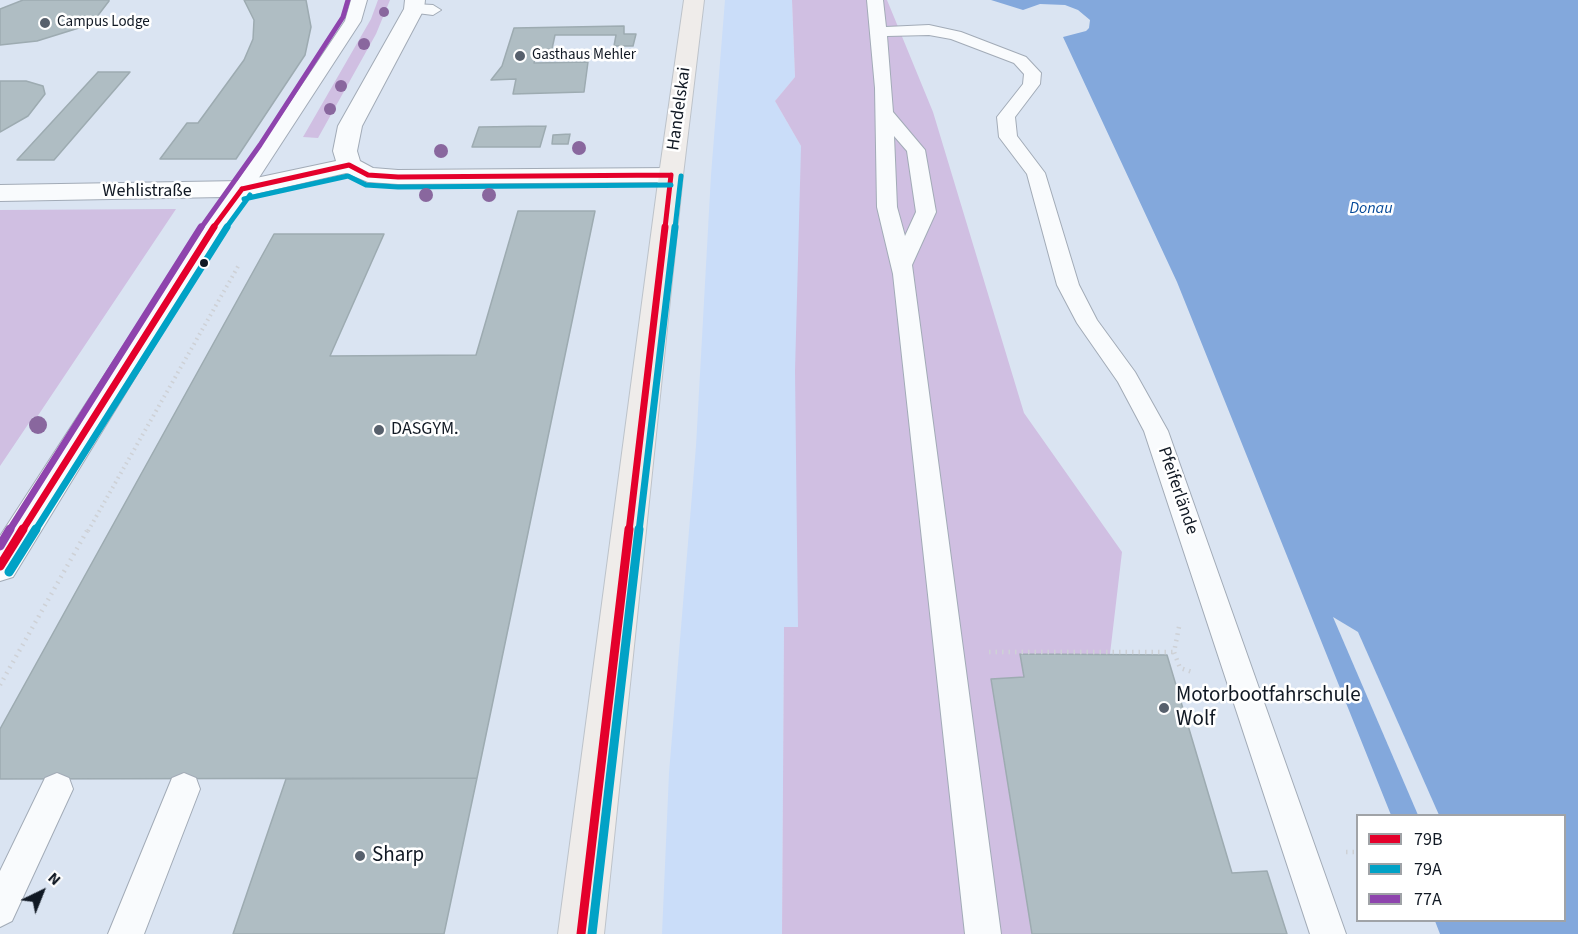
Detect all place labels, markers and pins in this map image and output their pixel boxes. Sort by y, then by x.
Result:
place label: Campus Lodge [57,14,150,32]
marker: Campus Lodge [38,16,52,30]
place label: Gasthaus Mehler [532,47,636,65]
marker: Gasthaus Mehler [513,49,527,63]
unlabelled marker [198,257,210,269]
place label: DASGYM. [391,419,459,441]
marker: DASGYM. [372,423,386,437]
place label: Motorbootfahrschule Wolf [1176,683,1361,733]
marker: Motorbootfahrschule Wolf [1157,701,1171,715]
place label: Sharp [372,843,424,869]
marker: Sharp [353,849,367,863]

